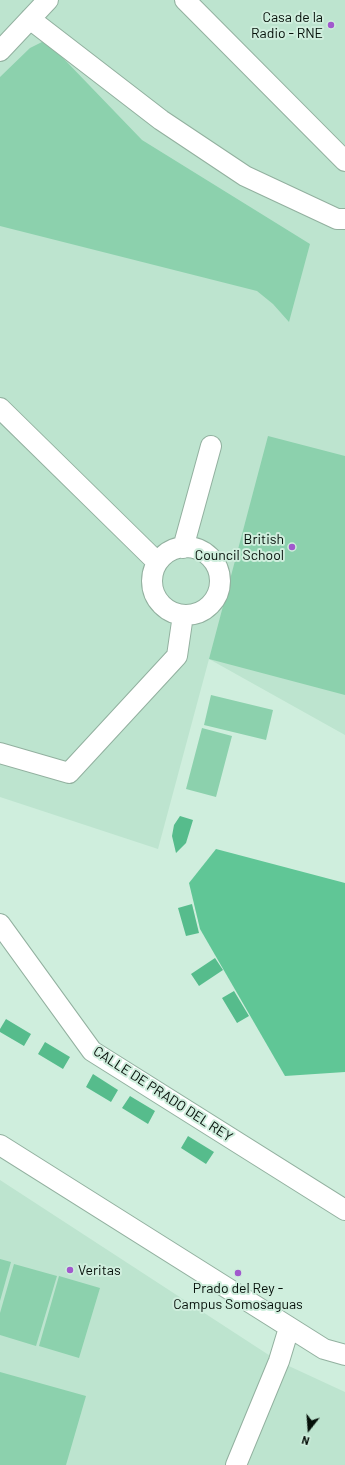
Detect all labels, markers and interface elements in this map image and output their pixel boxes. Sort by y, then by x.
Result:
place label: Casa de la Radio - RNE [251,9,323,42]
marker: Casa de la Radio - RNE [326,20,336,30]
place label: British Council School [195,531,284,564]
marker: British Council School [287,542,297,552]
street label: CALLE DE PRADO DEL REY [90,1043,236,1145]
place label: Veritas [78,1262,121,1278]
marker: Veritas [65,1265,75,1275]
marker: Prado del Rey - Campus Somosaguas [233,1268,243,1278]
place label: Prado del Rey - Campus Somosaguas [173,1280,303,1312]
north arrow [289,1409,329,1449]
text: N [300,1434,311,1448]

